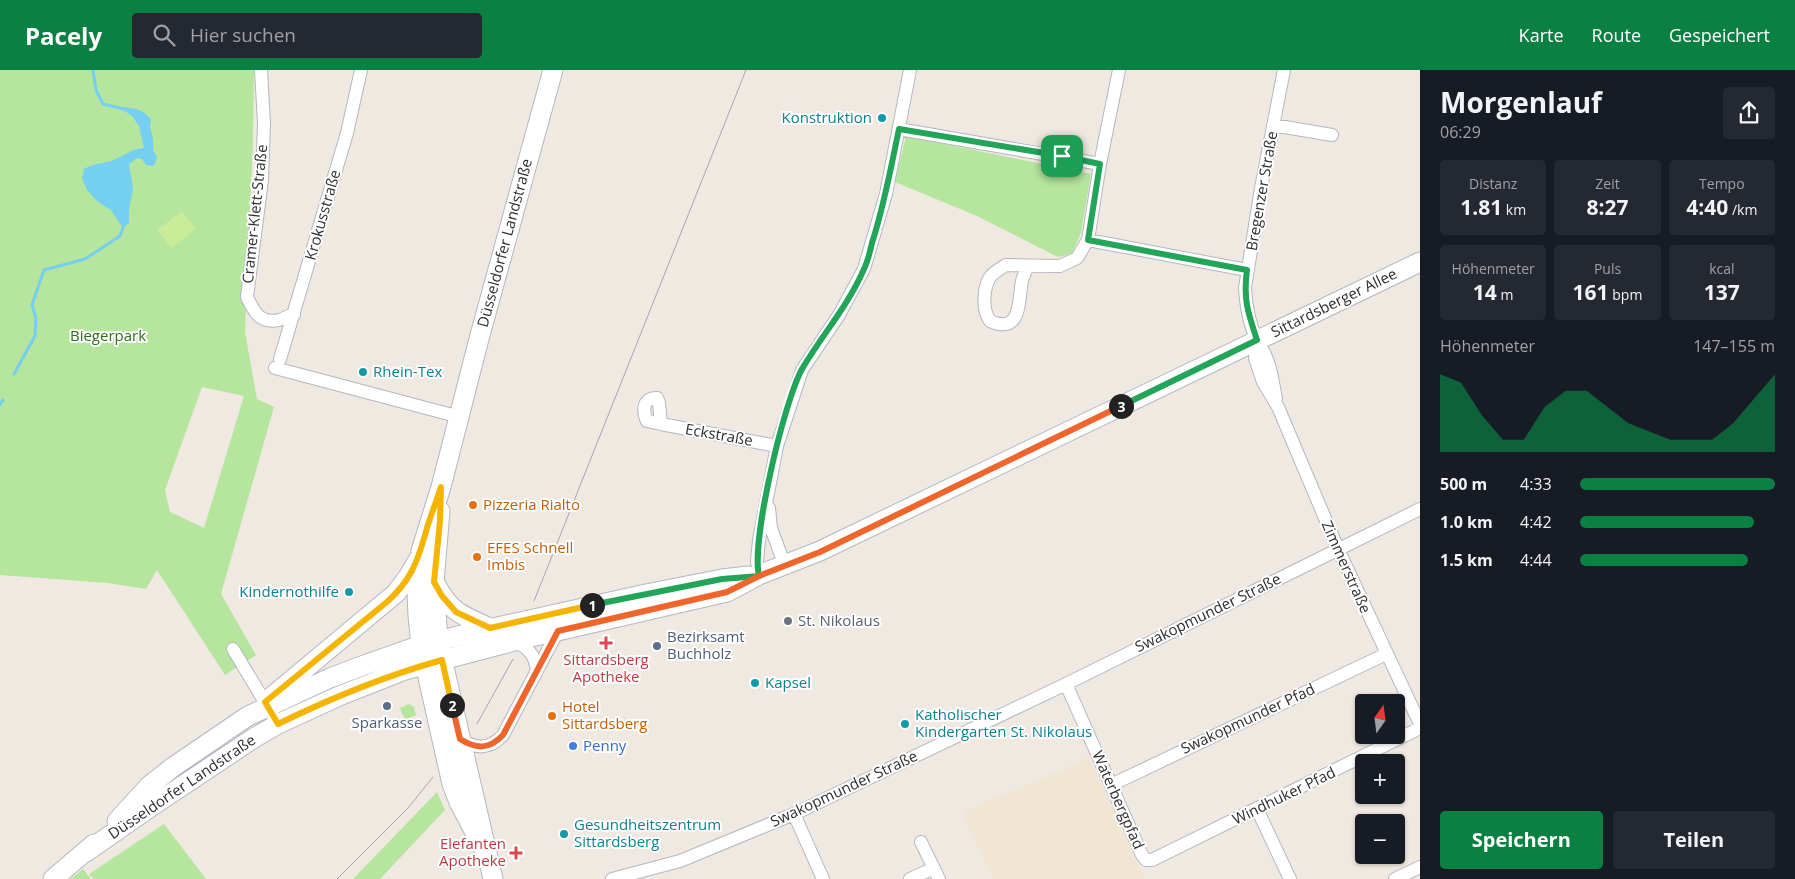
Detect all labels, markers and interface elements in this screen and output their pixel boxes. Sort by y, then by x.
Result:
search box [132,13,482,58]
text: Pacely [25,19,102,52]
icon: search [150,21,178,49]
text: Hier suchen [190,22,296,48]
text: Karte [1519,23,1564,47]
text: Route [1592,23,1641,47]
text: Gespeichert [1669,23,1770,47]
text: Morgenlauf [1440,83,1602,121]
button: share [1723,87,1775,139]
place label: Konstruktion [782,107,872,127]
marker: Konstruktion [876,112,888,124]
text: 06:29 [1440,121,1481,143]
street label: Bregenzer Straße [1241,129,1281,252]
pin [1041,135,1083,177]
icon: arrive [1048,142,1076,170]
street label: Cramer-Klett-Straße [237,143,271,285]
street label: Düsseldorfer Landstraße [472,156,536,329]
street label: Krokusstraße [300,167,345,262]
text: Distanz [1469,174,1517,193]
text: Zeit [1595,174,1620,193]
text: Tempo [1699,174,1745,193]
text: 1.81 [1460,193,1502,221]
text: 8:27 [1586,193,1629,221]
text: 4:40 [1686,193,1728,221]
text: km [1502,200,1526,219]
text: /km [1728,200,1757,219]
text: Höhenmeter [1452,259,1535,278]
text: Puls [1594,259,1621,278]
text: kcal [1709,259,1735,278]
street label: Sittardsberger Allee [1267,263,1400,341]
text: 14 [1473,278,1497,306]
text: 161 [1573,278,1609,306]
text: 137 [1704,278,1740,306]
text: m [1497,285,1513,304]
text: bpm [1609,285,1642,304]
park label: Biegerpark [70,325,146,345]
text: Höhenmeter [1440,335,1535,357]
text: 147–155 m [1693,335,1775,357]
place label: Rhein-Tex [373,361,442,381]
marker: Rhein-Tex [357,366,369,378]
pin: 3 [1108,394,1134,418]
text: 3 [1117,397,1126,416]
street label: Eckstraße [684,418,754,450]
text: 500 m [1440,473,1487,495]
text: 4:33 [1520,473,1552,495]
place label: Pizzeria Rialto [483,494,580,514]
marker: Pizzeria Rialto [467,499,479,511]
text: 1.0 km [1440,511,1493,533]
text: 4:42 [1520,511,1552,533]
street label: Zimmerstraße [1318,517,1376,616]
place label: EFES Schnell Imbis [487,537,573,574]
text: 1.5 km [1440,549,1493,571]
text: 4:44 [1520,549,1552,571]
marker: EFES Schnell Imbis [471,551,483,563]
street label: Swakopmunder Straße [1131,568,1284,656]
place label: Kindernothilfe [239,581,339,601]
marker: Kindernothilfe [343,586,355,598]
pin: 1 [580,592,604,618]
text: 1 [588,596,597,615]
place label: St. Nikolaus [798,610,880,630]
marker: St. Nikolaus [782,615,794,627]
place label: Bezirksamt Buchholz [667,626,745,663]
marker: Sittardsberg Apotheke [600,637,612,649]
marker: Bezirksamt Buchholz [651,640,663,652]
place label: Sittardsberg Apotheke [563,649,649,686]
place label: Kapsel [765,672,811,692]
marker: Kapsel [749,677,761,689]
street label: Swakopmunder Pfad [1177,678,1318,758]
pin: 2 [440,692,464,718]
north arrow [1355,694,1405,744]
map controls [1355,694,1405,864]
text: 2 [448,696,457,715]
place label: Hotel Sittardsberg [562,696,647,733]
marker: Sparkasse [381,700,393,712]
place label: Katholischer Kindergarten St. Nikolaus [915,704,1092,741]
marker: Hotel Sittardsberg [546,710,558,722]
place label: Sparkasse [352,712,422,732]
marker: Katholischer Kindergarten St. Nikolaus [899,718,911,730]
street label: Düsseldorfer Landstraße [104,729,259,843]
place label: Penny [583,735,627,755]
marker: Penny [567,740,579,752]
street label: Swakopmunder Straße [767,745,920,831]
street label: Waterbergpfad [1088,747,1150,852]
button: + [1355,754,1405,804]
street label: Windhuker Pfad [1229,761,1338,829]
button: Speichern [1440,811,1603,869]
button: Teilen [1613,811,1775,869]
place label: Gesundheitszentrum Sittardsberg [574,814,721,851]
button: − [1355,814,1405,864]
marker: Gesundheitszentrum Sittardsberg [558,828,570,840]
place label: Elefanten Apotheke [439,833,506,870]
marker: Elefanten Apotheke [510,847,522,859]

